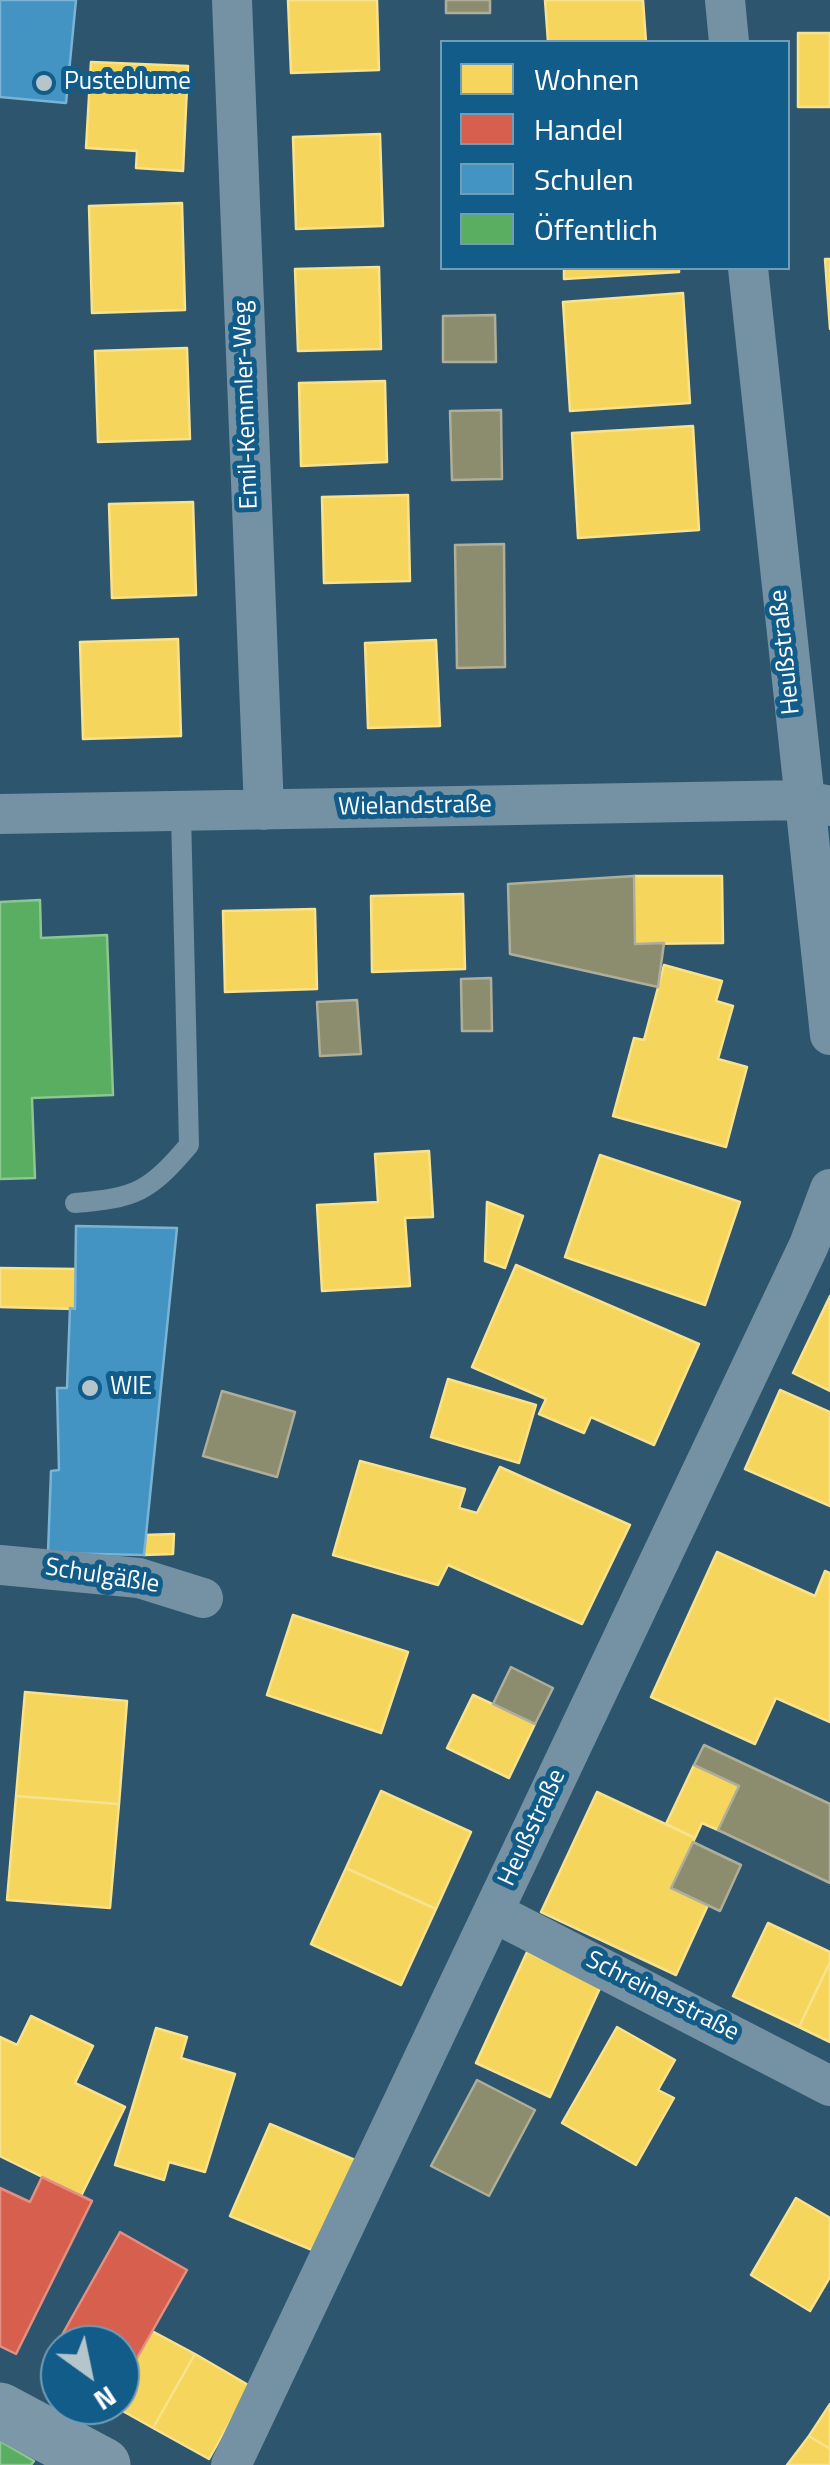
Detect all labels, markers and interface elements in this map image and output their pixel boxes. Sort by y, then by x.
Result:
legend [440,40,790,270]
text: Wohnen [534,56,639,102]
place label: Pusteblume [64,68,191,98]
marker: Pusteblume [33,72,55,94]
text: Handel [534,106,623,152]
text: Schulen [534,156,634,202]
text: Öffentlich [534,206,658,252]
street label: Emil-Kemmler-Weg [228,300,266,510]
street label: Heußstraße [765,588,807,716]
street label: Wielandstraße [338,791,492,823]
place label: WIE [110,1373,152,1403]
marker: WIE [79,1377,101,1399]
street label: Schulgäßle [43,1553,161,1601]
street label: Heußstraße [493,1765,573,1891]
street label: Schreinerstraße [581,1946,743,2048]
north arrow [40,2325,140,2425]
text: N [86,2376,125,2422]

